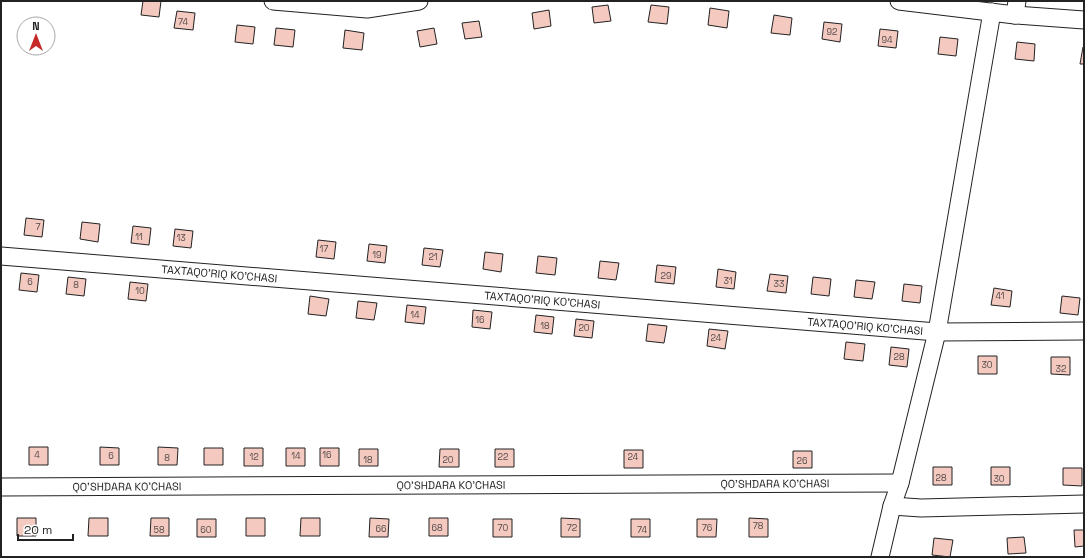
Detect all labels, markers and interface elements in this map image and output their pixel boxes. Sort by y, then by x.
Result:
north arrow [16,16,56,56]
house number: 74 [178,16,188,28]
text: N [32,19,40,33]
house number: 92 [827,26,837,38]
house number: 94 [881,34,893,46]
house number: 7 [35,221,41,233]
house number: 11 [135,231,143,243]
house number: 13 [176,232,186,244]
house number: 17 [320,243,328,255]
house number: 19 [372,249,382,261]
house number: 21 [428,251,438,263]
street label: TAXTAQO'RIQ KO'CHASI [161,262,278,285]
house number: 29 [661,270,671,282]
house number: 31 [723,275,733,287]
house number: 6 [27,276,33,288]
house number: 33 [774,278,784,290]
house number: 8 [73,279,79,291]
house number: 10 [135,285,145,297]
street label: TAXTAQO'RIQ KO'CHASI [484,288,601,312]
house number: 41 [995,290,1005,302]
house number: 14 [410,309,420,321]
house number: 16 [475,314,485,326]
street label: TAXTAQO'RIQ KO'CHASI [807,314,924,338]
house number: 18 [540,320,550,332]
house number: 20 [578,322,590,334]
house number: 24 [711,332,722,344]
house number: 28 [893,351,905,363]
house number: 30 [981,359,993,371]
house number: 32 [1056,363,1066,375]
house number: 4 [34,449,40,461]
house number: 16 [322,449,332,461]
house number: 6 [108,450,114,462]
house number: 14 [291,450,301,462]
house number: 12 [249,451,259,463]
house number: 22 [498,451,508,463]
house number: 24 [628,451,639,463]
house number: 8 [164,452,170,464]
house number: 18 [363,454,373,466]
house number: 20 [442,454,454,466]
house number: 26 [797,455,808,467]
house number: 28 [935,472,947,484]
house number: 30 [993,473,1005,485]
street label: QO'SHDARA KO'CHASI [720,476,830,491]
street label: QO'SHDARA KO'CHASI [396,478,506,492]
street label: QO'SHDARA KO'CHASI [72,479,182,494]
scale bar [18,516,73,542]
house number: 78 [753,520,764,532]
text: 20 m [24,522,52,538]
house number: 68 [431,522,443,534]
house number: 70 [498,522,509,534]
house number: 72 [567,522,577,534]
house number: 76 [702,522,713,534]
house number: 66 [375,523,387,535]
house number: 58 [154,524,165,536]
house number: 60 [200,524,212,536]
house number: 74 [637,524,647,536]

